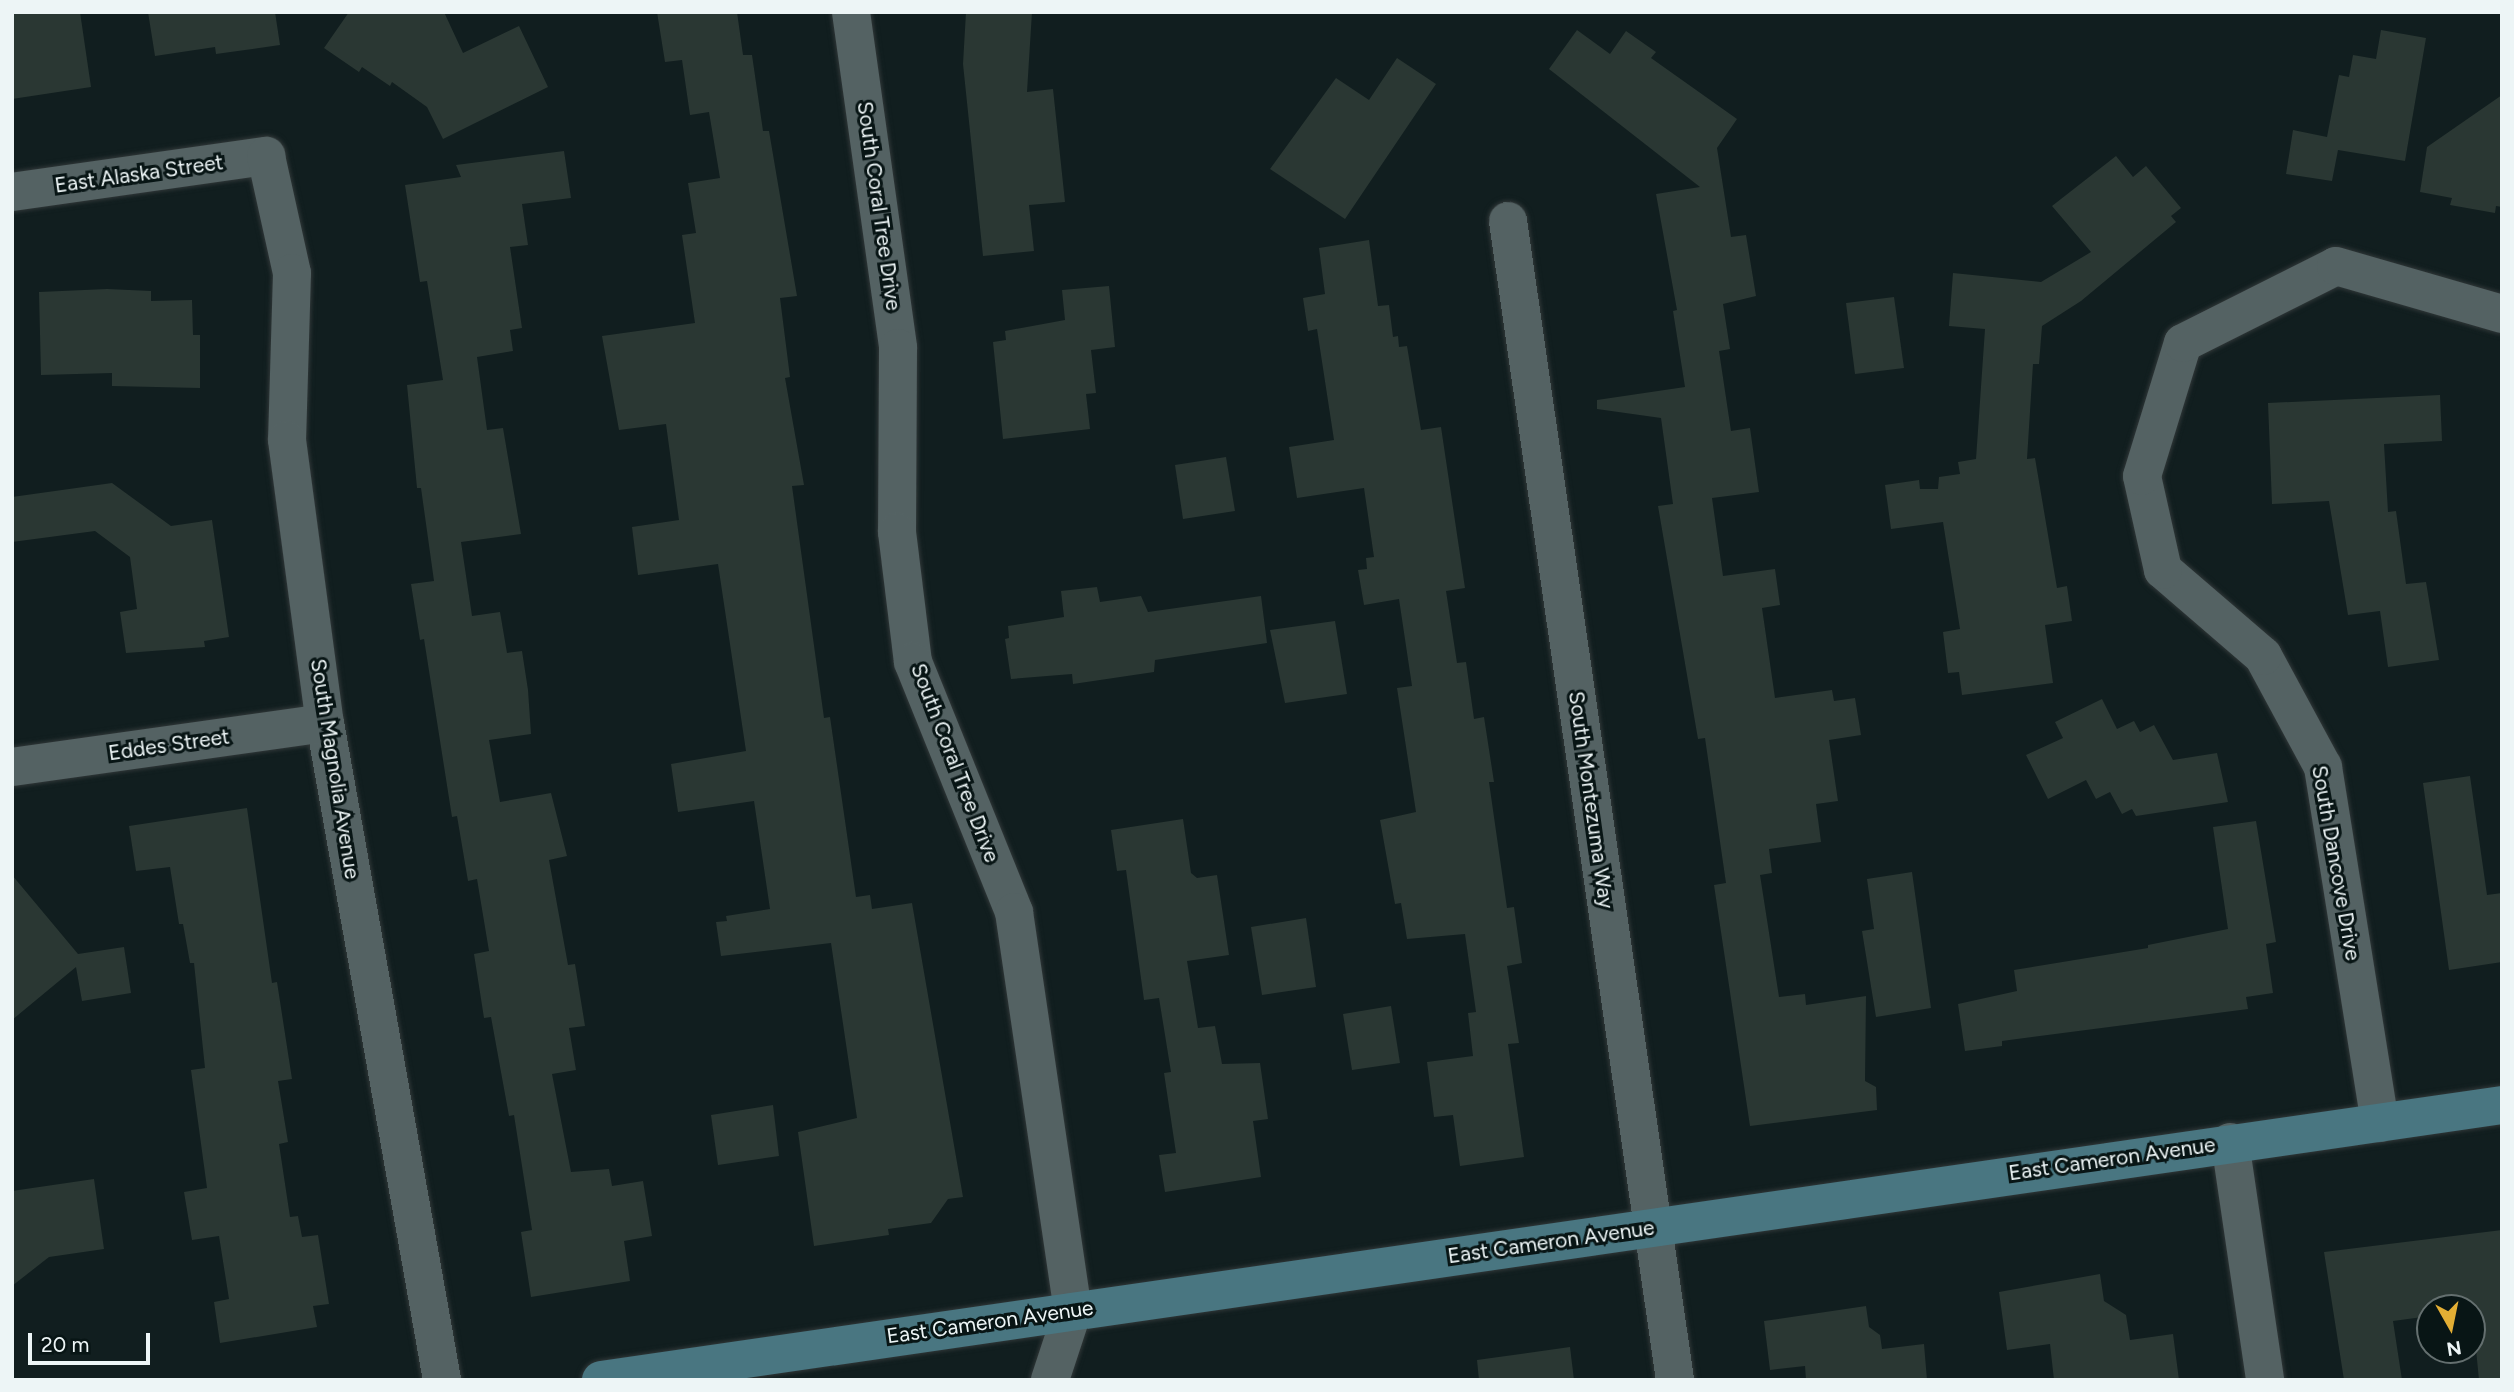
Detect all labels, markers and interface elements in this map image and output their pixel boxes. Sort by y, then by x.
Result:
street label: South Coral Tree Drive [852,100,906,312]
street label: East Alaska Street [53,150,225,198]
street label: South Magnolia Avenue [305,657,365,881]
street label: South Coral Tree Drive [905,660,1005,866]
street label: South Montezuma Way [1563,690,1619,910]
street label: Eddes Street [107,724,231,766]
street label: South Dancove Drive [2306,763,2366,963]
street label: East Cameron Avenue [2007,1132,2217,1186]
street label: East Cameron Avenue [1446,1215,1656,1269]
north arrow [2416,1294,2486,1364]
street label: East Cameron Avenue [885,1295,1095,1349]
scale bar [32,1318,154,1362]
text: 20 m [41,1332,89,1357]
text: N [2445,1336,2463,1361]

